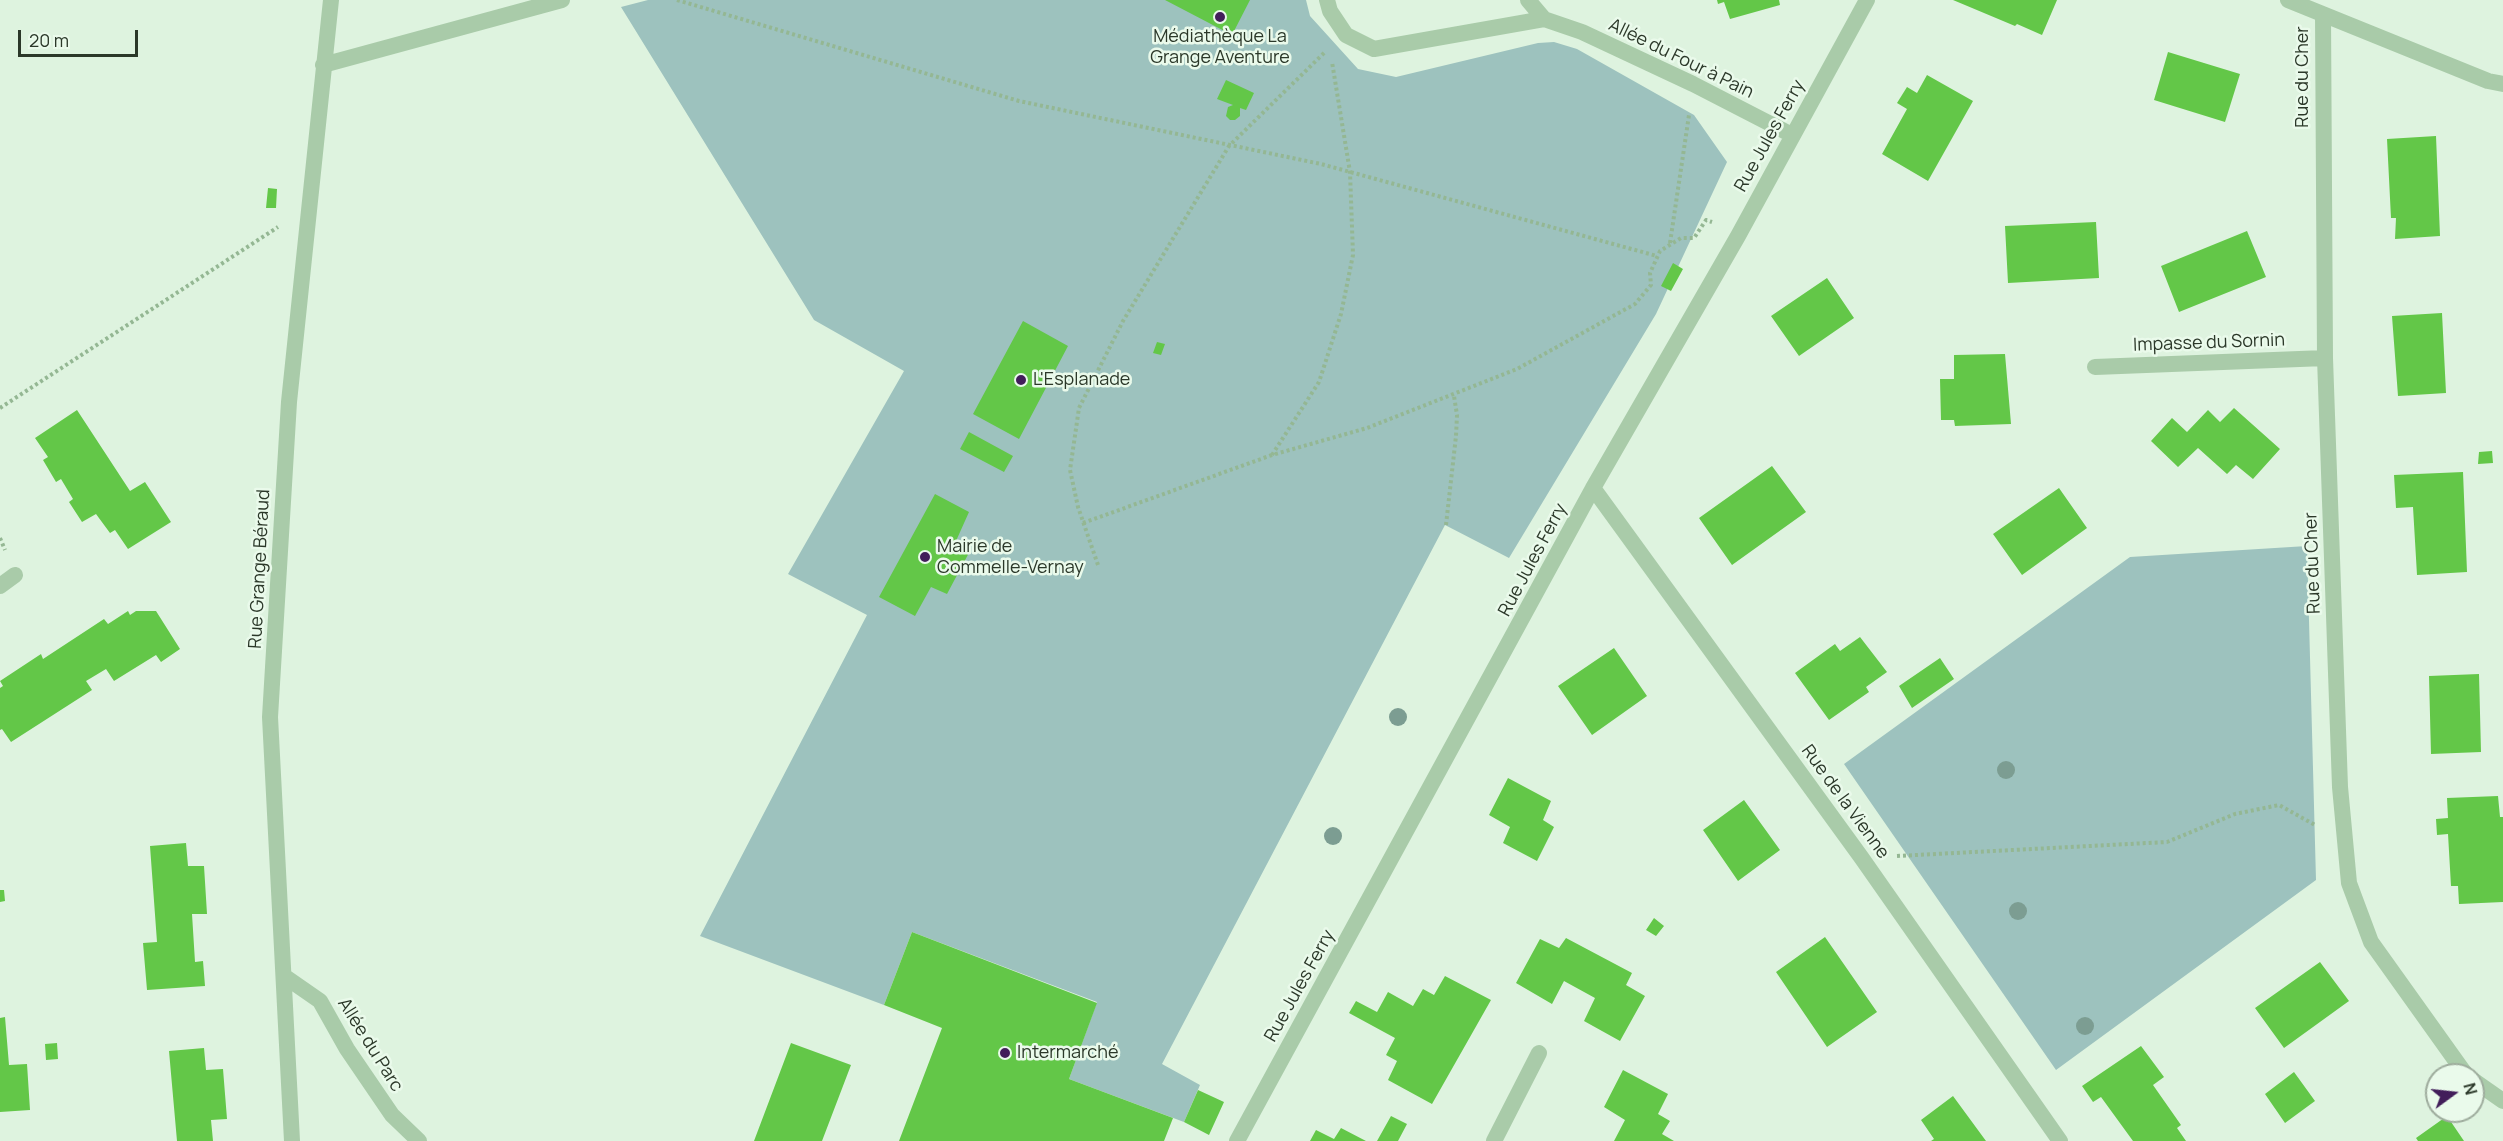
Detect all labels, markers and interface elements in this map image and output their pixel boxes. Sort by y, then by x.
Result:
marker: Médiathèque La Grange Aventure [1213,10,1227,24]
street label: Allée du Four à Pain [1605,15,1757,103]
scale bar [21,18,141,56]
place label: Médiathèque La Grange Aventure [1150,26,1290,68]
street label: Rue du Cher [2292,26,2314,128]
text: 20 m [29,28,69,52]
street label: Rue Jules Ferry [1730,76,1810,196]
street label: Impasse du Sornin [2133,330,2285,356]
place label: L'Esplanade [1033,369,1130,391]
marker: L'Esplanade [1014,373,1028,387]
street label: Rue Grange Béraud [245,489,275,649]
street label: Rue Jules Ferry [1494,500,1572,620]
street label: Rue du Cher [2300,512,2326,614]
place label: Mairie de Commelle-Vernay [937,536,1084,578]
marker: Mairie de Commelle-Vernay [918,550,932,564]
street label: Rue de la Vienne [1796,741,1894,863]
street label: Rue Jules Ferry [1260,926,1340,1046]
street label: Allée du Parc [333,994,407,1096]
place label: Intermarché [1017,1042,1119,1064]
marker: Intermarché [998,1046,1012,1060]
north arrow [2425,1063,2485,1123]
text: N [2458,1080,2483,1097]

